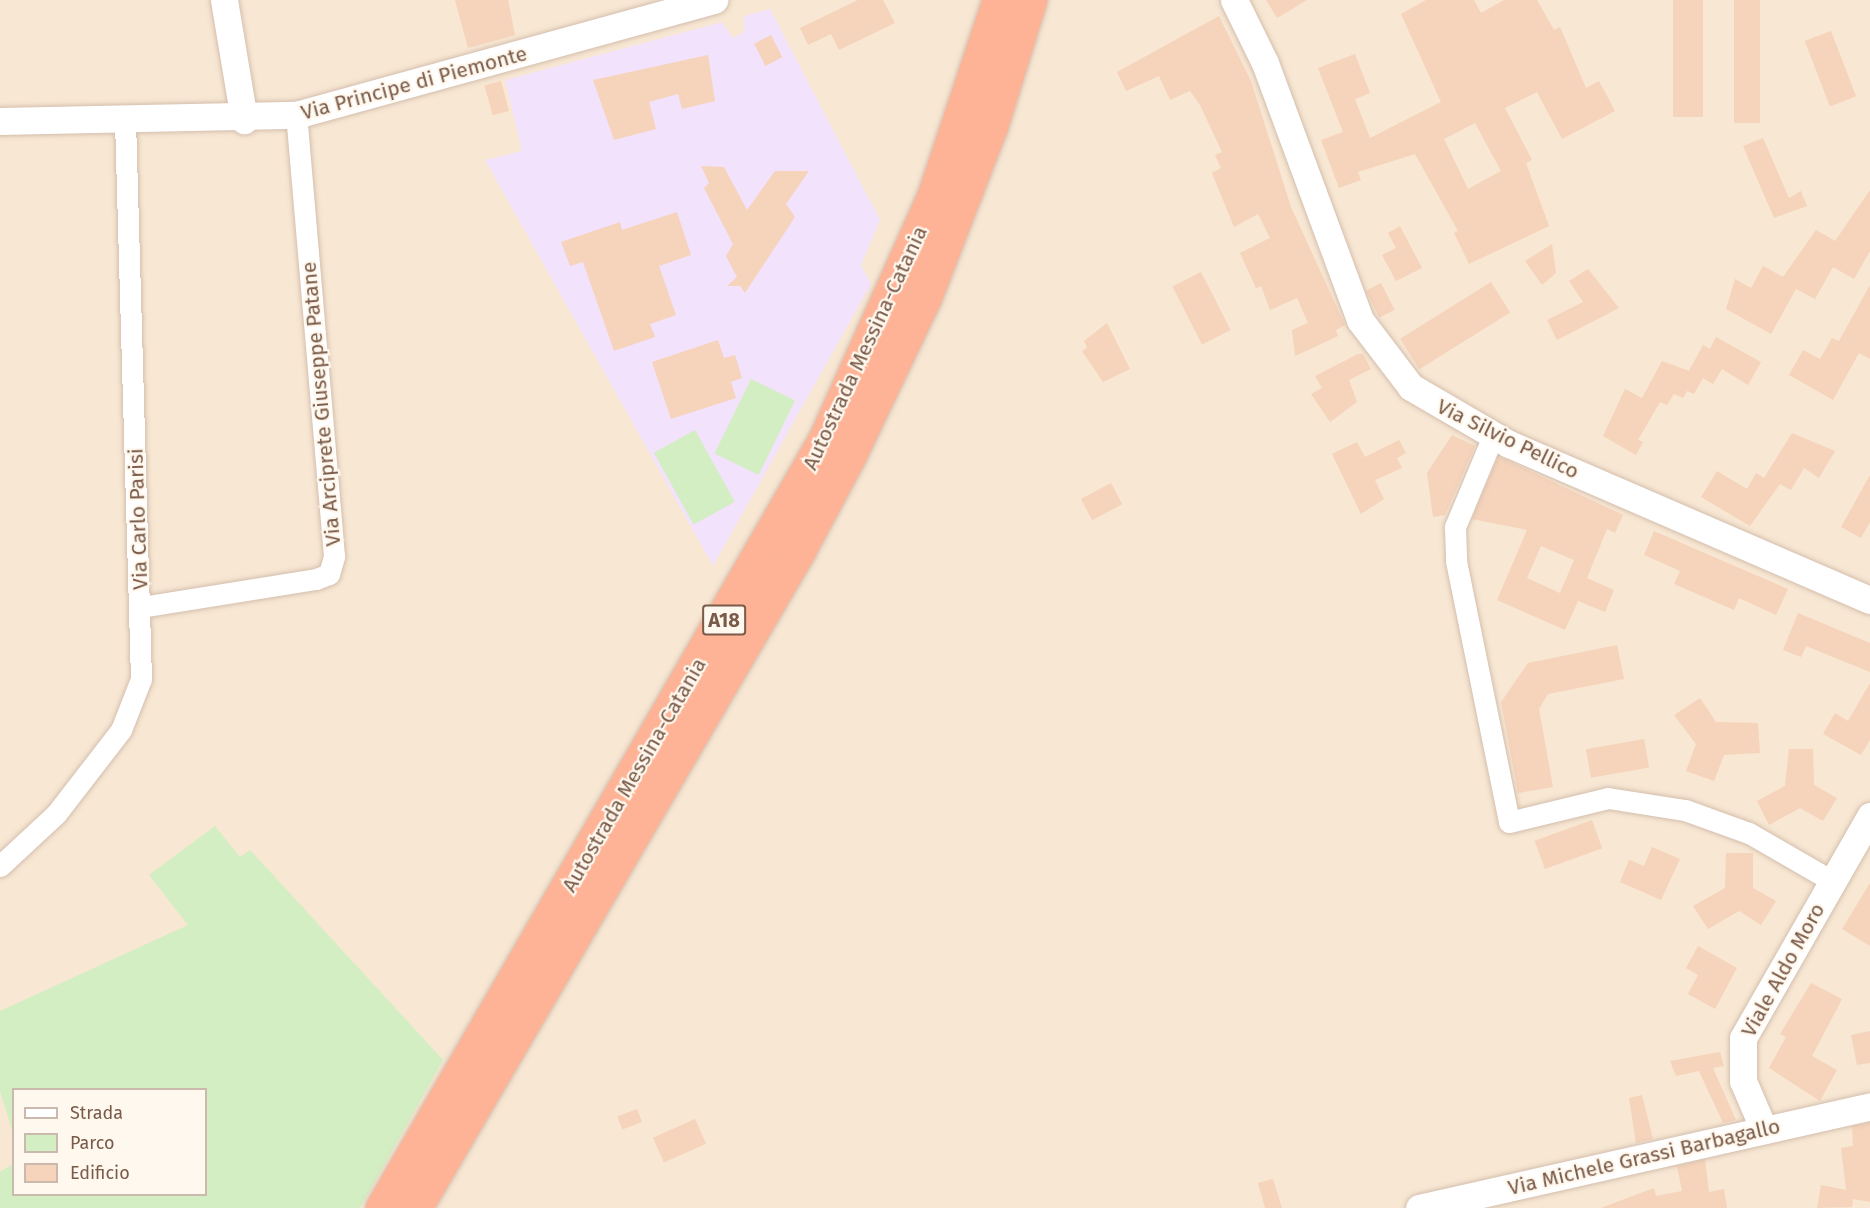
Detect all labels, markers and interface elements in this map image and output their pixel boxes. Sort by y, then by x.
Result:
street label: Via Principe di Piemonte [298,41,530,125]
street label: Autostrada Messina-Catania [797,222,933,474]
street label: Via Arciprete Giuseppe Patane [296,261,346,547]
street label: Via Silvio Pellico [1433,394,1583,484]
street label: Via Carlo Parisi [123,448,153,590]
road number: A18 [702,603,746,637]
street label: Autostrada Messina-Catania [557,653,711,897]
street label: Viale Aldo Moro [1736,899,1830,1041]
legend [12,1088,207,1196]
text: Strada [70,1102,123,1124]
street label: Via Michele Grassi Barbagallo [1506,1113,1782,1201]
text: Parco [70,1132,114,1154]
text: Edificio [70,1162,130,1184]

